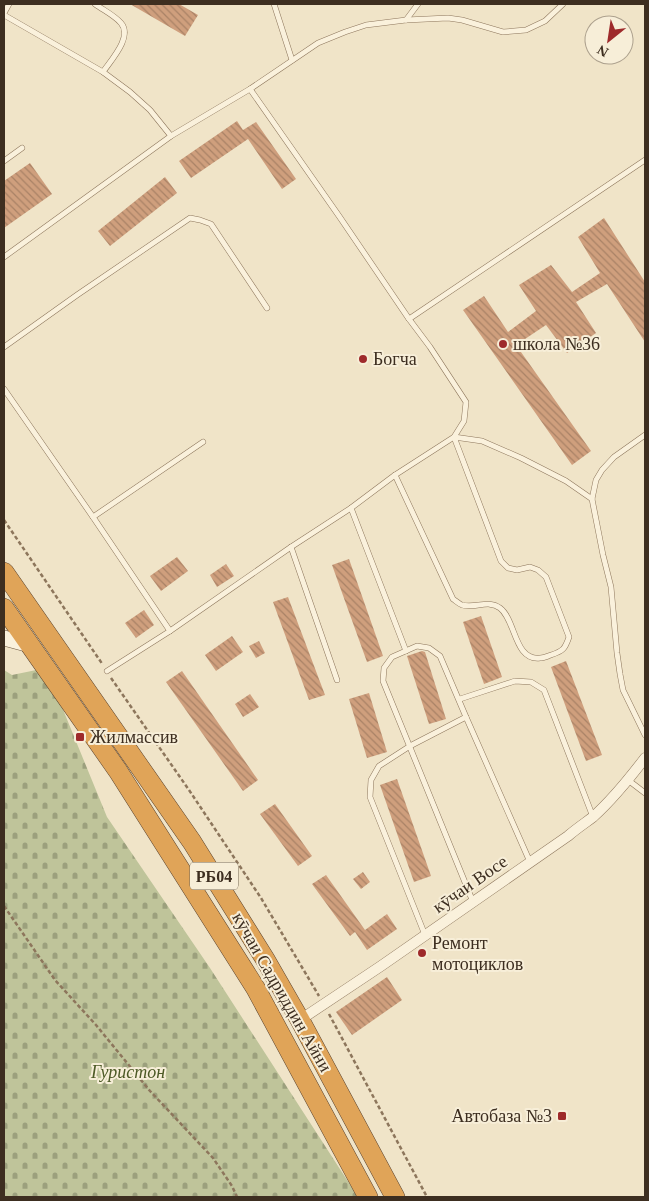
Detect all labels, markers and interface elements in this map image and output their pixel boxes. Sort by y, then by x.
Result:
north arrow [584,15,634,65]
text: N [595,42,611,60]
place label: школа №36 [513,334,600,354]
marker: школа №36 [497,338,509,350]
place label: Богча [373,349,417,369]
marker: Богча [357,353,369,365]
place label: Жилмассив [90,727,178,747]
marker: Жилмассив [74,731,86,743]
street label: кӯчаи Восе [429,851,511,917]
road number: РБ04 [190,862,238,889]
street label: кӯчаи Садриддин Айни [228,909,336,1076]
place label: Ремонт мотоциклов [432,933,523,974]
marker: Ремонт мотоциклов [416,947,428,959]
park label: Гуристон [90,1062,165,1082]
place label: Автобаза №3 [451,1106,552,1126]
marker: Автобаза №3 [556,1110,568,1122]

